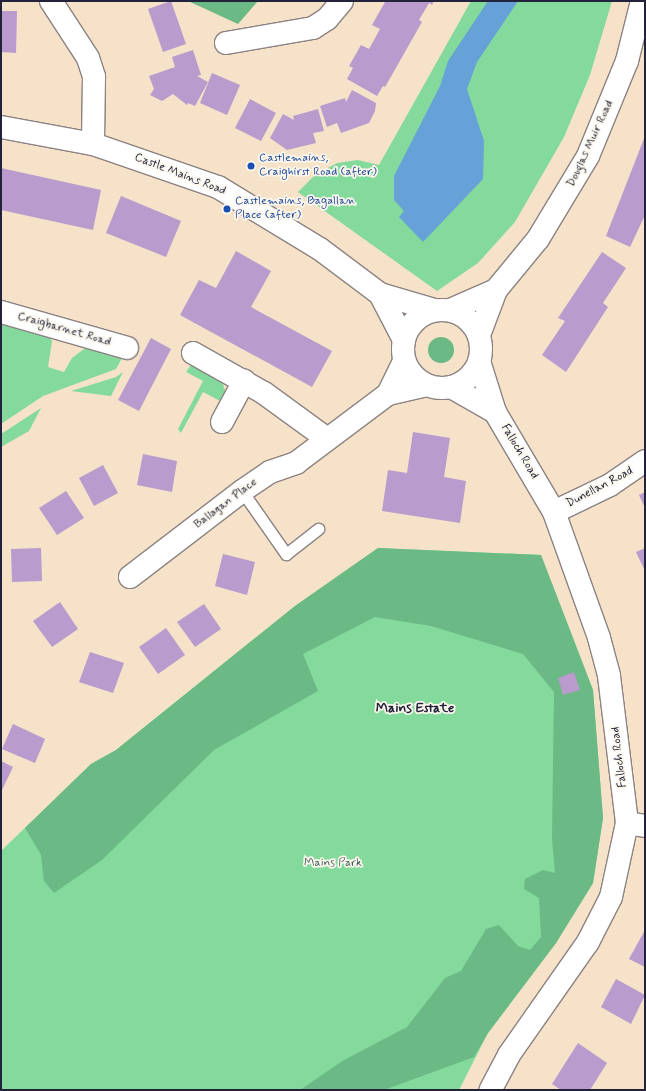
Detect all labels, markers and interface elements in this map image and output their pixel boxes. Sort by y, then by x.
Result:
street label: Douglas Muir Road [565,99,617,189]
street label: Castle Mains Road [134,152,226,198]
place label: Castlemains, Craighirst Road (after) [259,152,377,180]
marker: Castlemains, Craighirst Road (after) [246,161,256,171]
place label: Castlemains, Bagallan Place (after) [235,195,352,223]
marker: Castlemains, Bagallan Place (after) [222,204,232,214]
street label: Craigbarnet Road [16,310,112,350]
street label: Falloch Road [497,422,541,482]
street label: Dunellan Road [565,465,635,511]
street label: Ballagan Place [192,476,260,532]
district label: Mains Estate [376,700,454,716]
street label: Falloch Road [609,726,631,788]
park label: Mains Park [304,857,362,871]

